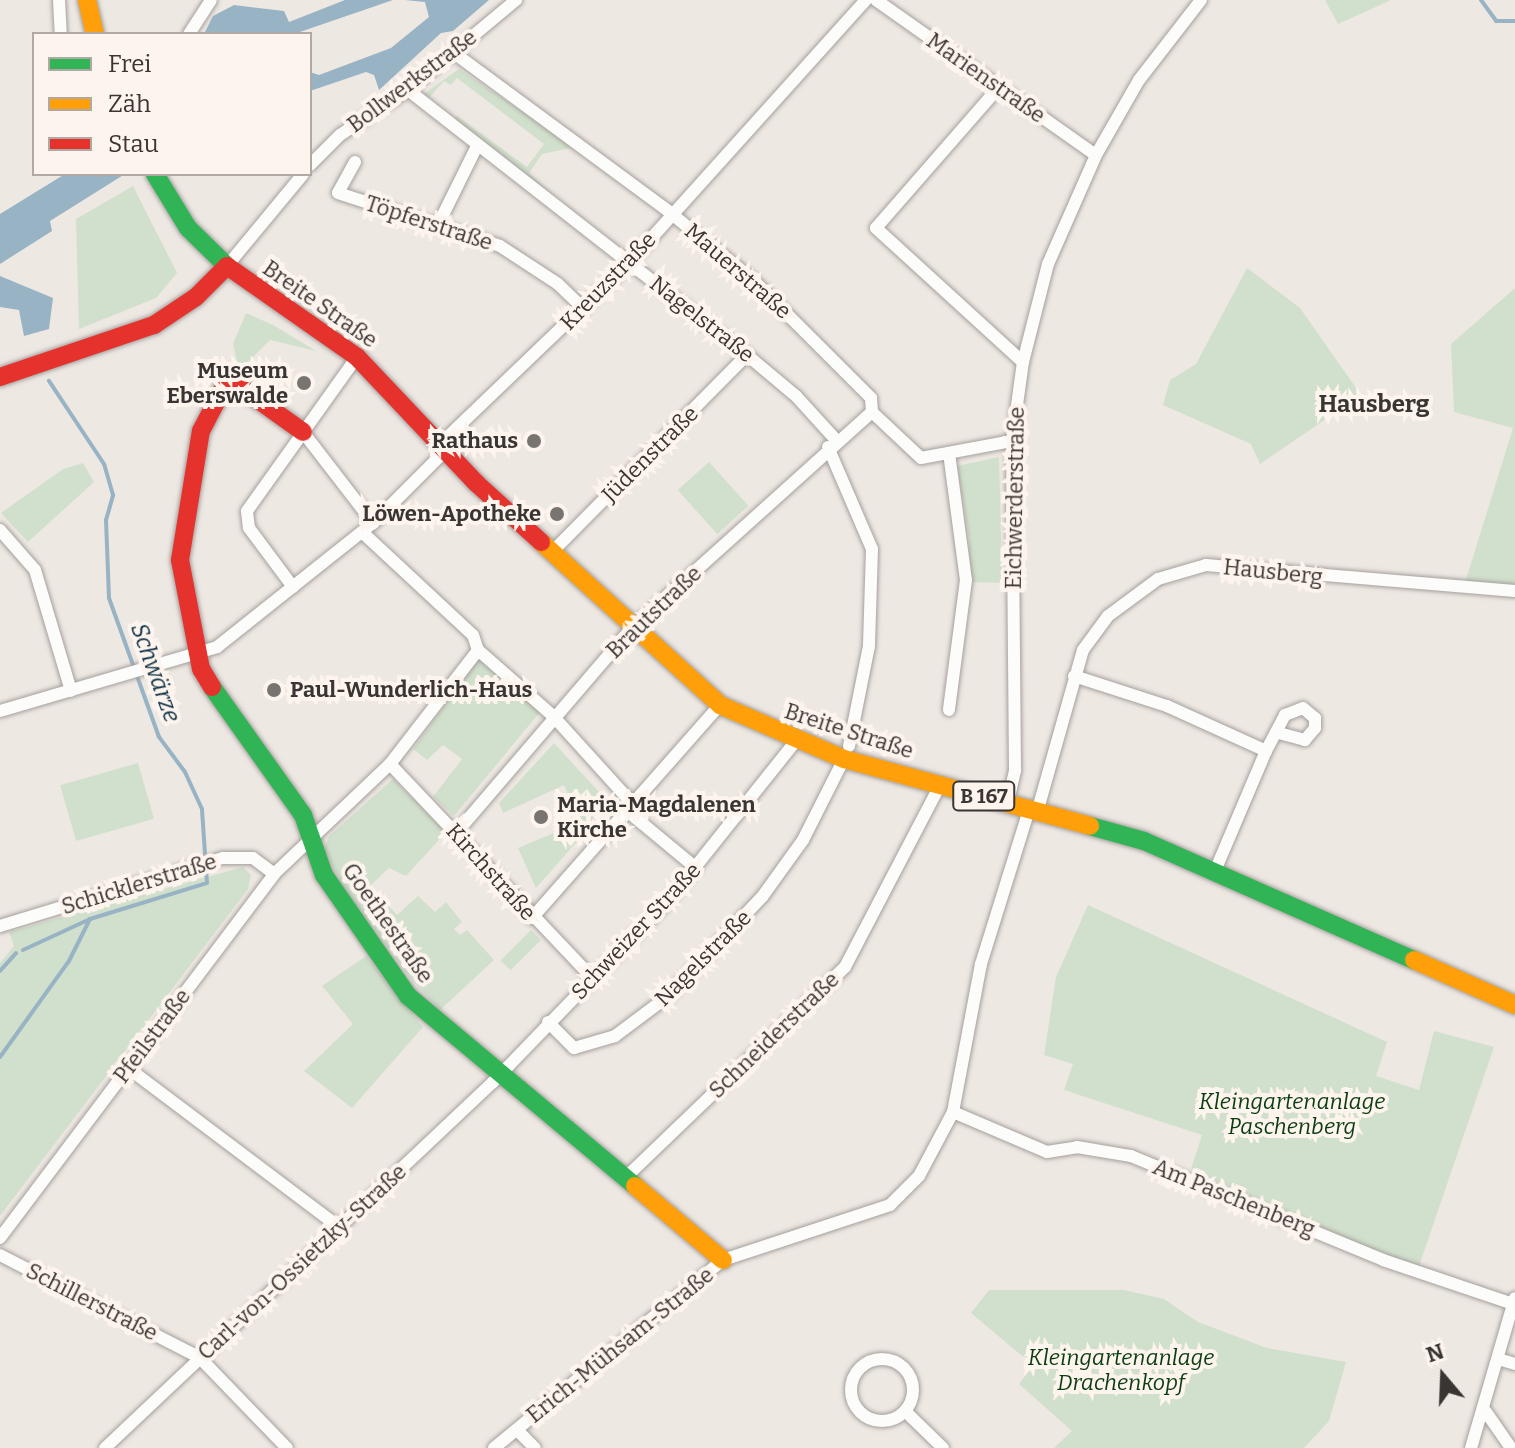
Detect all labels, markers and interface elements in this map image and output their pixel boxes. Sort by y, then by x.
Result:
street label: Bollwerkstraße [342,24,482,138]
street label: Marienstraße [922,27,1050,129]
legend [32,32,312,176]
text: Frei [108,50,151,78]
text: Zäh [108,90,151,118]
text: Stau [108,130,159,158]
street label: Töpferstraße [362,190,496,256]
street label: Mauerstraße [680,218,796,324]
street label: Kreuzstraße [555,227,661,335]
street label: Breite Straße [258,255,382,353]
street label: Nagelstraße [645,270,759,368]
place label: Museum Eberswalde [167,357,288,408]
marker: Museum Eberswalde [295,374,313,392]
district label: Hausberg [1318,391,1430,419]
street label: Jüdenstraße [596,400,704,508]
street label: Eichwerderstraße [1000,406,1030,590]
place label: Rathaus [432,428,518,454]
marker: Rathaus [525,432,543,450]
place label: Löwen-Apotheke [362,501,541,527]
marker: Löwen-Apotheke [548,505,566,523]
street label: Hausberg [1222,554,1324,590]
street label: Brautstraße [601,560,707,664]
water label: Schwärze [124,619,186,727]
place label: Paul-Wunderlich-Haus [290,677,532,703]
marker: Paul-Wunderlich-Haus [265,681,283,699]
street label: Breite Straße [781,698,917,764]
road number: B 167 [952,780,1016,812]
place label: Maria-Magdalenen Kirche [557,791,756,842]
marker: Maria-Magdalenen Kirche [532,808,550,826]
street label: Kirchstraße [441,818,541,926]
street label: Schicklerstraße [58,848,220,920]
street label: Schweizer Straße [566,857,706,1005]
street label: Goethestraße [337,858,439,988]
street label: Nagelstraße [649,904,757,1012]
street label: Schneiderstraße [704,966,844,1104]
street label: Pfeilstraße [108,984,196,1088]
park label: Kleingartenanlage Paschenberg [1199,1088,1385,1140]
street label: Am Paschenberg [1149,1153,1319,1243]
street label: Carl-von-Ossietzky-Straße [192,1158,412,1366]
street label: Schillerstraße [22,1258,162,1346]
street label: Erich-Mühsam-Straße [521,1262,719,1428]
north arrow [1403,1336,1483,1416]
text: N [1423,1337,1447,1368]
park label: Kleingartenanlage Drachenkopf [1028,1344,1214,1396]

